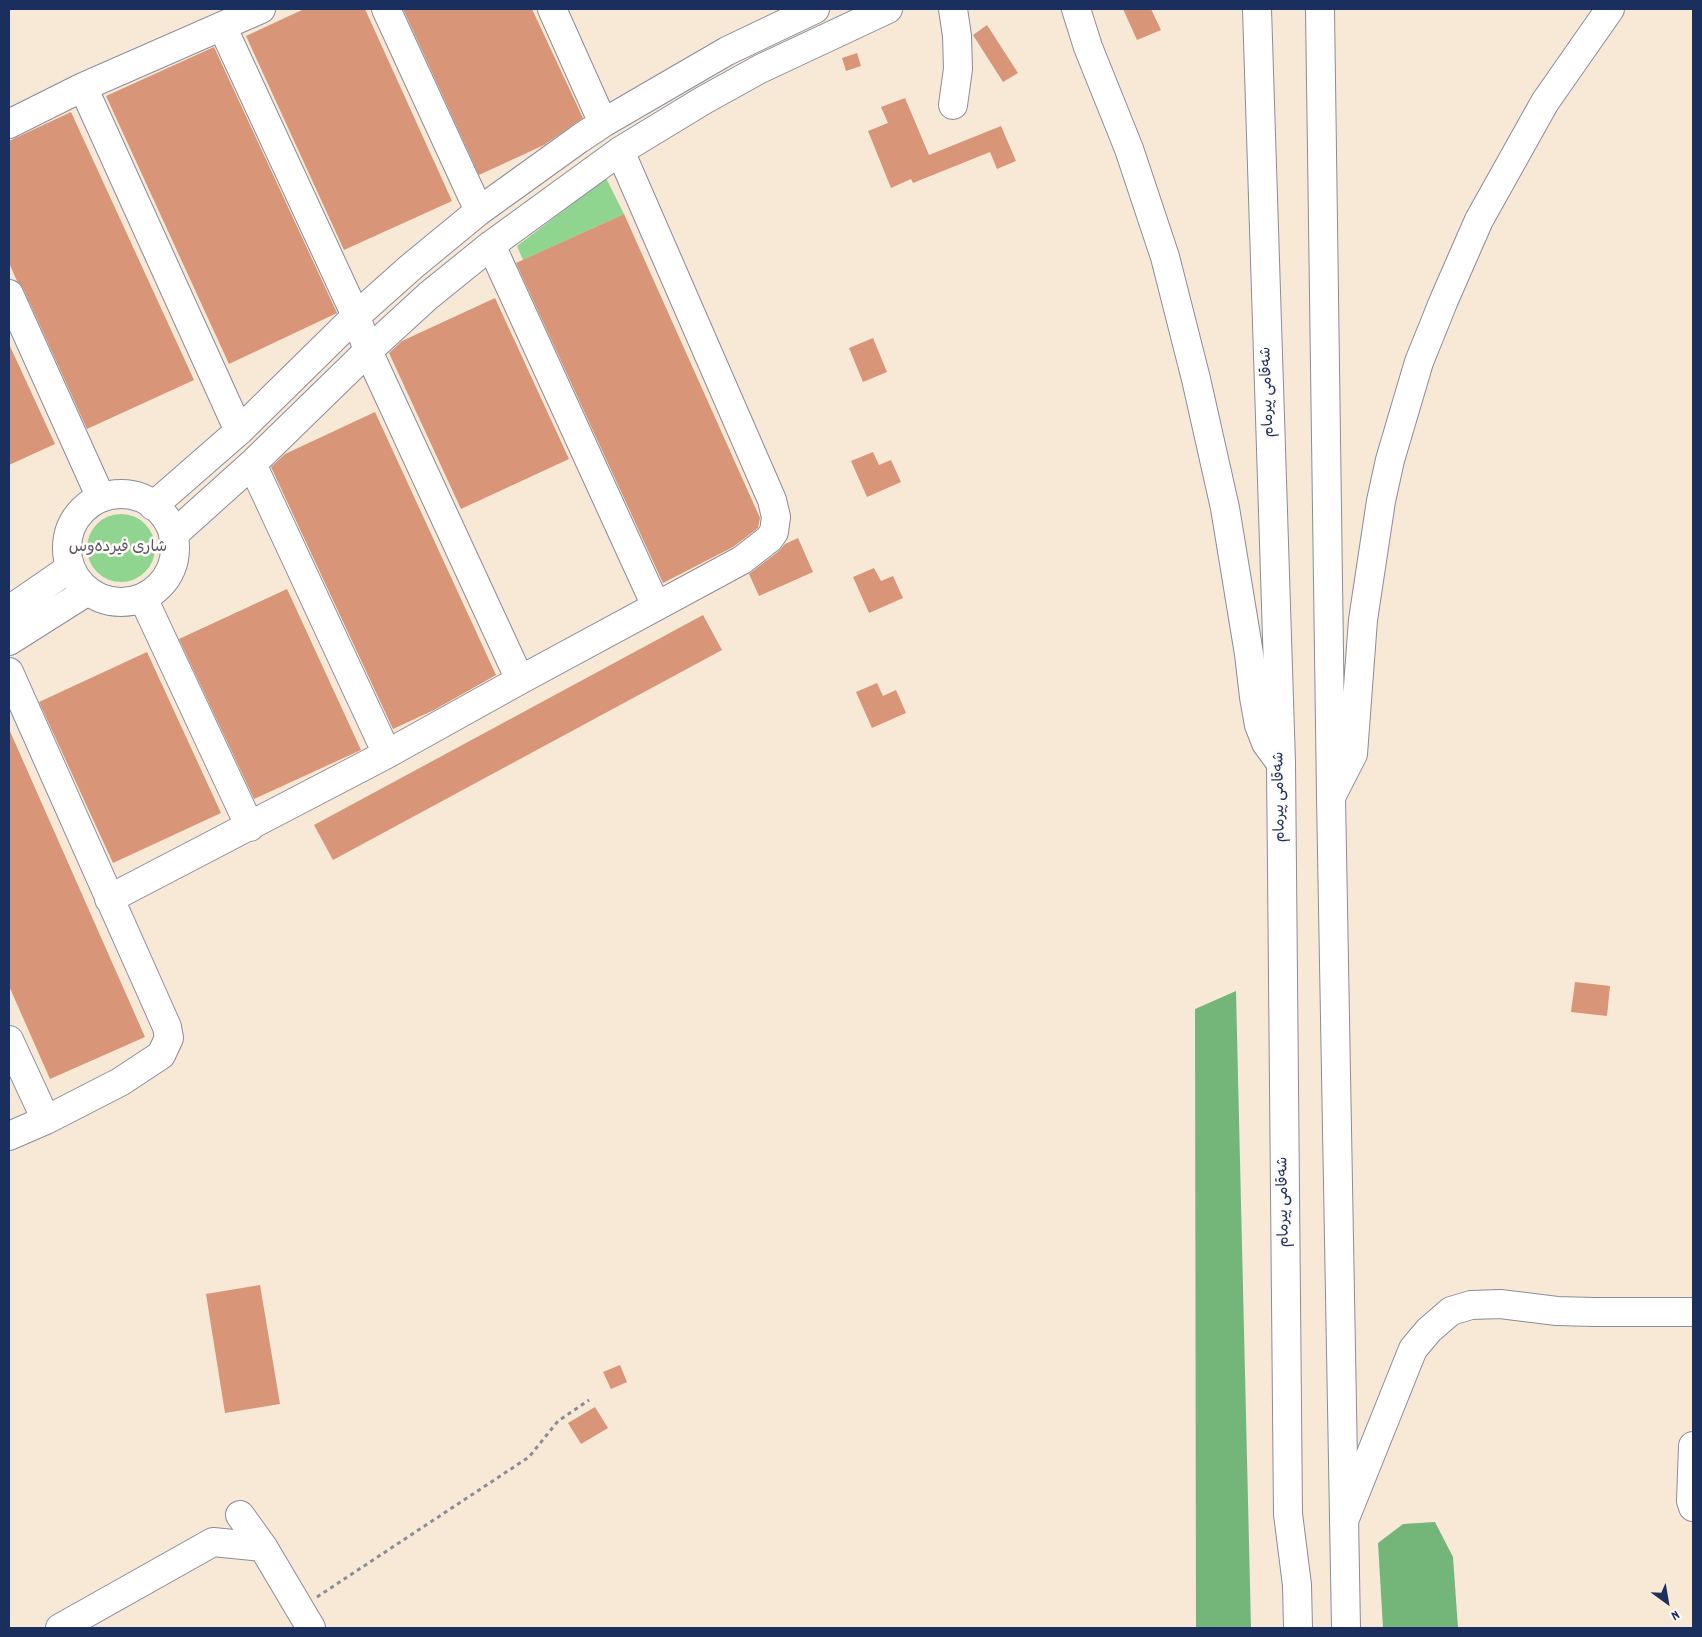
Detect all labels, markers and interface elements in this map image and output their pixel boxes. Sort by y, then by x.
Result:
street label: شەقامی پیرمام [1258,346,1280,438]
district label: شاری فیردەوس [69,539,167,559]
street label: شەقامی پیرمام [1271,752,1291,842]
street label: شەقامی پیرمام [1275,1157,1295,1247]
north arrow [1642,1577,1692,1627]
text: N [1667,1604,1683,1625]

